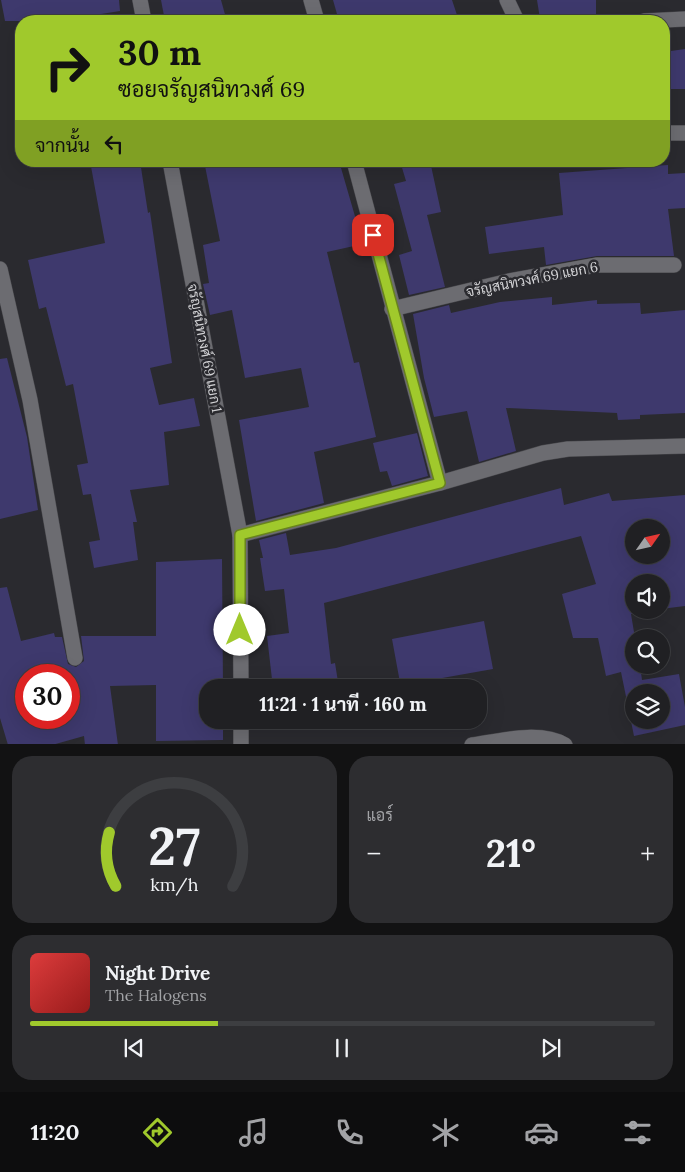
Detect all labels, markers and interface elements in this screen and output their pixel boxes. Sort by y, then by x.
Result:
text: 30 m [118,30,201,75]
icon: right [35,35,100,100]
text: ซอยจรัญสนิทวงศ์ 69 [118,75,305,103]
icon: left [100,130,128,158]
text: จากนั้น [35,133,90,157]
pin [352,214,394,256]
icon: arrive [359,221,387,249]
street label: จรัญสนิทวงศ์ 69 แยก 6 [465,257,599,301]
street label: จรัญสนิทวงศ์ 69 แยก 1 [184,282,226,414]
north arrow [625,519,670,564]
map controls [625,519,670,729]
button: sound [625,574,670,619]
position arrow [213,603,265,655]
button: search [625,629,670,674]
speed limit sign: 30 [15,664,80,729]
button: layers [625,684,670,729]
text: 11:21 · 1 นาที · 160 m [259,692,427,716]
text: แอร์ [367,805,393,825]
text: 27 [148,813,200,879]
text: 21° [486,829,536,877]
text: − [367,836,381,872]
text: + [640,836,655,872]
text: km/h [150,873,199,896]
text: Night Drive [105,961,210,985]
text: The Halogens [105,985,207,1005]
icon: previous [120,1034,148,1062]
icon: pause [328,1034,356,1062]
icon: next [537,1034,565,1062]
icon: directions [140,1115,175,1150]
icon: music [236,1115,271,1150]
icon: phone [332,1115,367,1150]
icon: climate [428,1115,463,1150]
icon: car [524,1115,559,1150]
icon: filters [620,1115,655,1150]
text: 11:20 [30,1118,80,1146]

